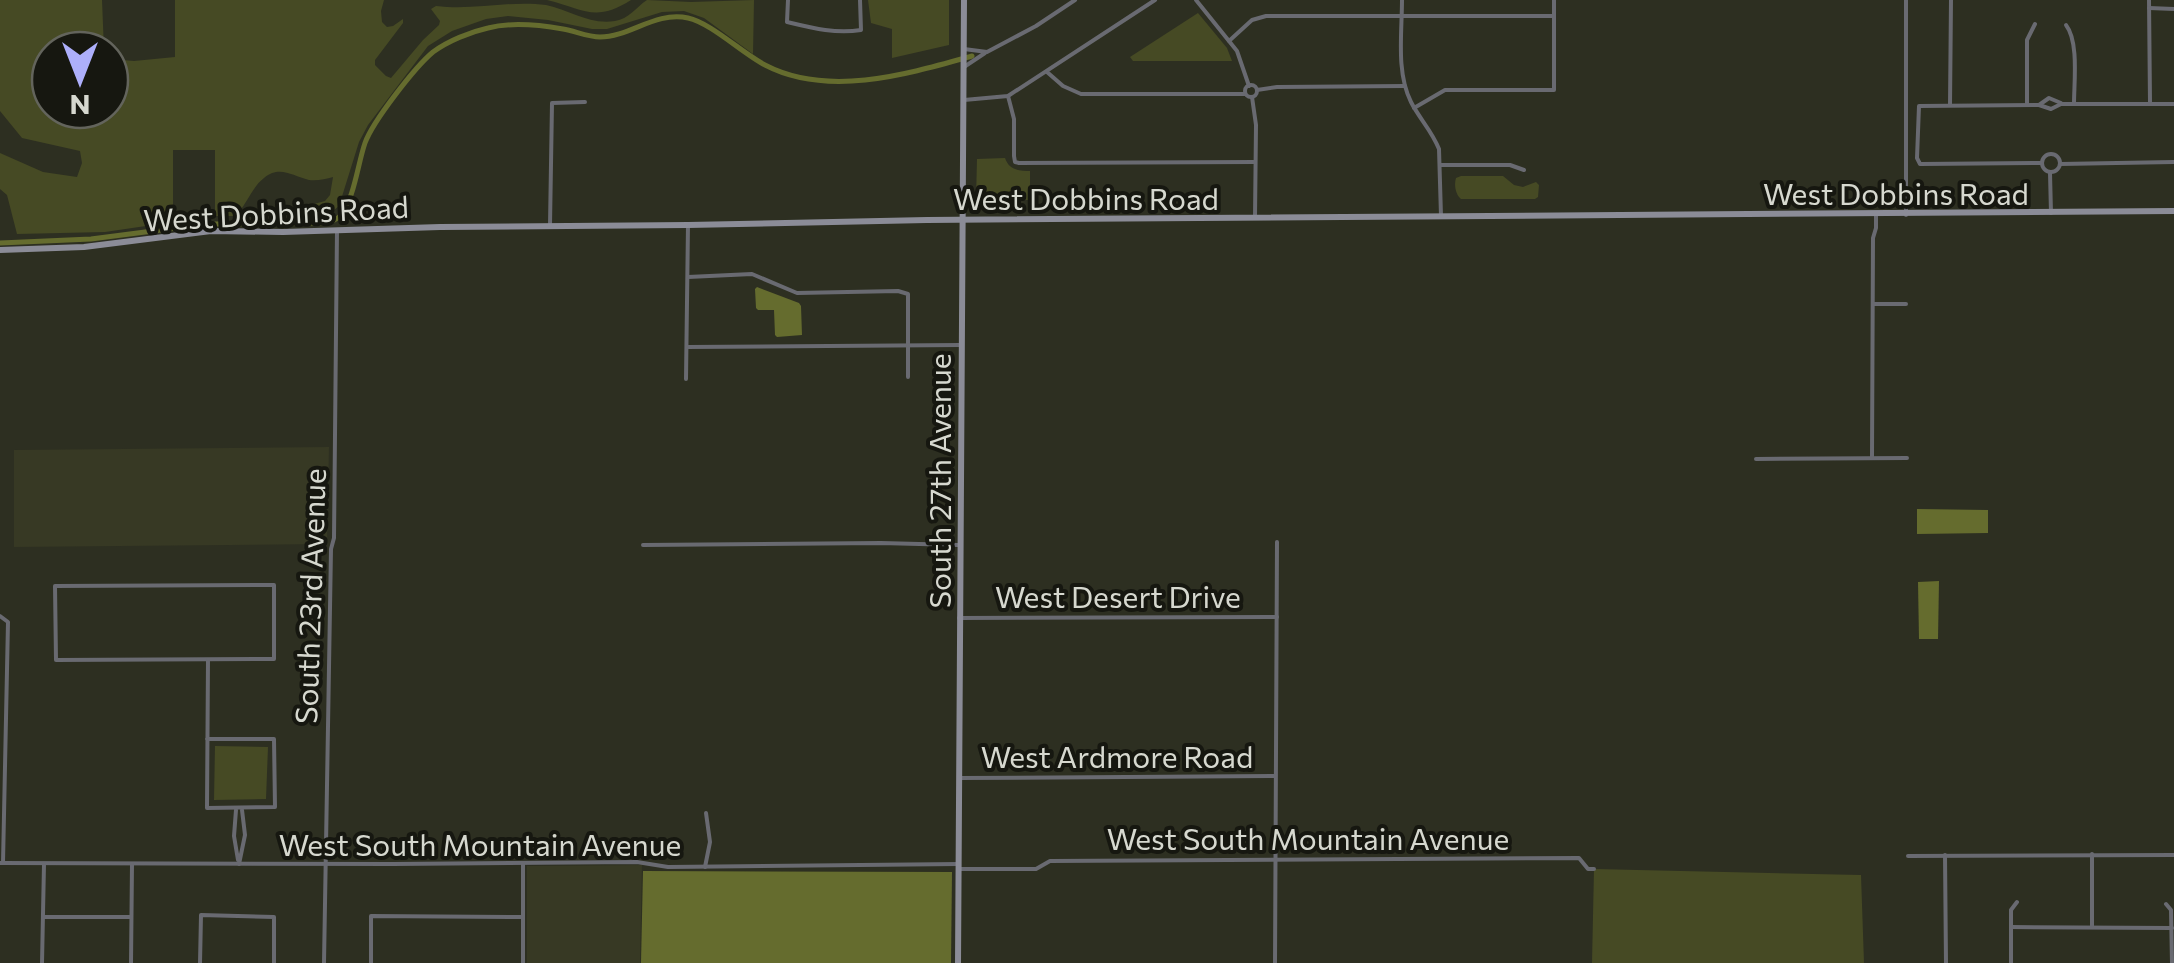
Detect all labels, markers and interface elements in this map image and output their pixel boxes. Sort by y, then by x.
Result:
north arrow [30,30,130,130]
text: N [70,89,91,123]
street label: West Dobbins Road [1763,174,2029,211]
street label: West Dobbins Road [953,179,1219,216]
street label: West Dobbins Road [142,187,410,237]
street label: South 27th Avenue [920,353,957,609]
street label: South 23rd Avenue [286,468,332,724]
street label: West Desert Drive [995,577,1241,614]
street label: West Ardmore Road [981,737,1253,774]
street label: West South Mountain Avenue [1107,819,1509,856]
street label: West South Mountain Avenue [279,825,681,862]

